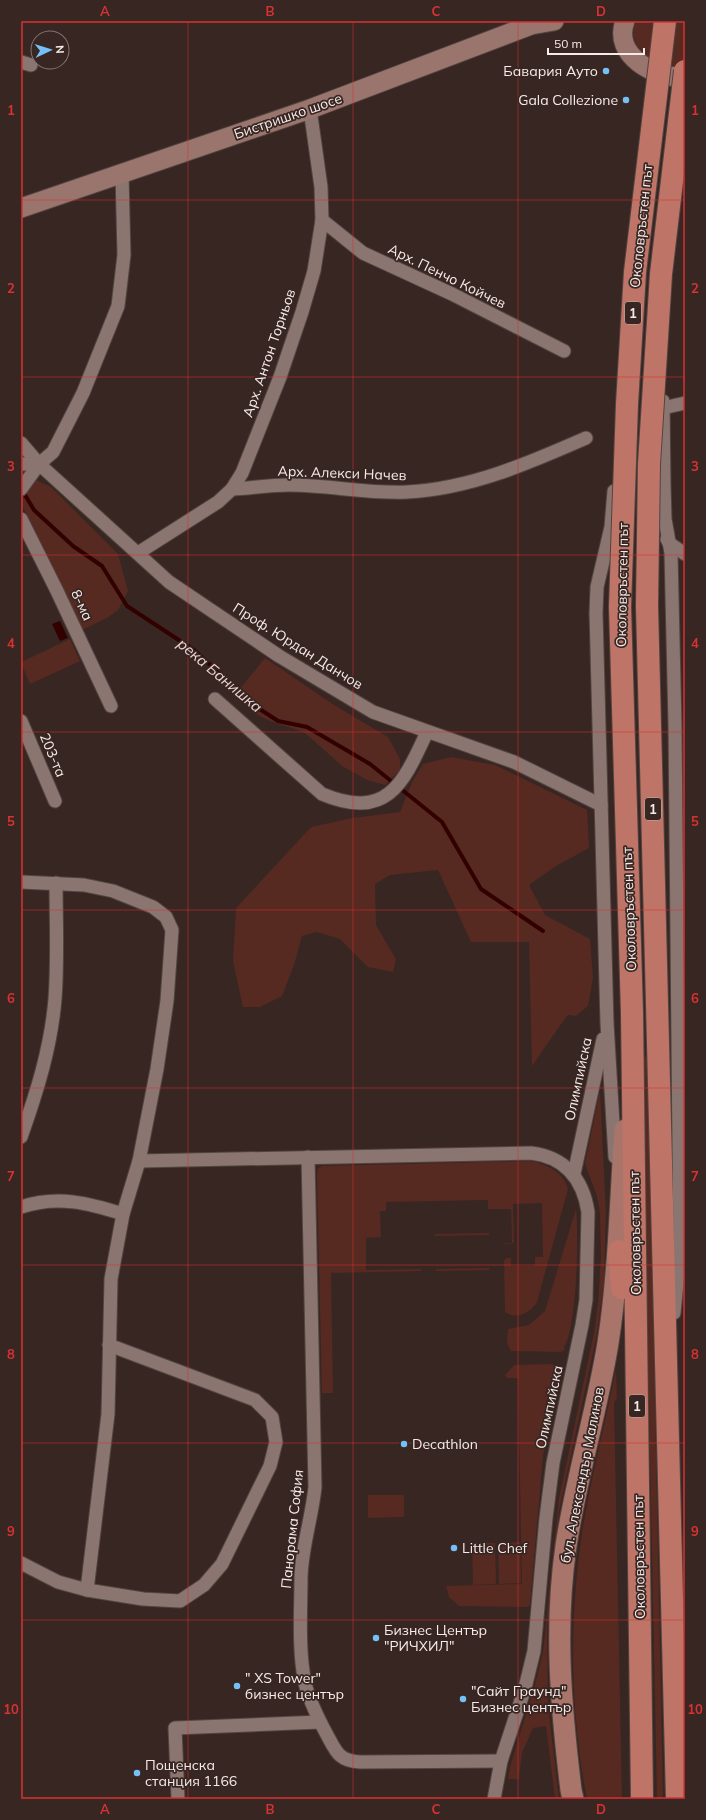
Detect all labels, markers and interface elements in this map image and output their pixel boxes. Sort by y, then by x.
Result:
text: A [100,3,110,19]
text: B [266,3,275,19]
text: C [432,3,441,19]
text: D [596,3,606,19]
north arrow [30,30,70,70]
scale bar [548,30,644,56]
text: 50 m [554,36,582,51]
text: N [53,45,67,54]
place label: Бавария Ауто [503,62,598,80]
marker: Бавария Ауто [601,66,611,76]
street label: Бистришко шосе [232,89,345,143]
place label: Gala Collezione [518,91,618,109]
marker: Gala Collezione [621,95,631,105]
text: 1 [7,102,15,118]
text: 1 [691,102,699,118]
street label: Околовръстен път [626,163,657,289]
street label: Арх. Пенчо Койчев [385,240,509,312]
text: 2 [7,280,15,296]
text: 2 [691,280,699,296]
street label: Арх. Антон Торньов [239,286,299,420]
road number: 1 [625,302,641,324]
text: 3 [7,458,15,474]
text: 3 [691,458,699,474]
street label: Арх. Алекси Начев [277,462,407,484]
street label: Околовръстен път [612,522,632,647]
street label: 8-ма [67,587,97,623]
street label: Проф. Юрдан Данчов [230,599,366,693]
water label: река Банишка [174,634,266,716]
text: 4 [7,635,15,651]
text: 4 [691,635,699,651]
street label: 203-та [36,730,70,780]
road number: 1 [645,798,661,820]
text: 5 [7,813,15,829]
text: 5 [691,813,699,829]
street label: Околовръстен път [618,846,640,971]
text: 6 [7,990,15,1006]
text: 6 [691,990,699,1006]
street label: Олимпийска [560,1036,596,1122]
text: 7 [7,1168,15,1184]
text: 7 [691,1168,699,1184]
street label: Околовръстен път [625,1170,645,1295]
text: 8 [7,1346,15,1362]
text: 8 [691,1346,699,1362]
street label: Олимпийска [531,1364,567,1450]
street label: бул. Александър Малинов [556,1385,608,1565]
road number: 1 [629,1395,645,1417]
place label: Decathlon [412,1435,478,1453]
marker: Decathlon [399,1439,409,1449]
street label: Панорама София [277,1469,307,1589]
street label: Околовръстен път [629,1494,649,1619]
text: 9 [7,1523,15,1539]
text: 9 [691,1523,699,1539]
place label: Little Chef [462,1539,528,1557]
marker: Little Chef [449,1543,459,1553]
place label: Бизнес Център "РИЧХИЛ" [384,1621,487,1655]
marker: Бизнес Център "РИЧХИЛ" [371,1633,381,1643]
place label: " XS Tower" бизнес център [245,1669,344,1703]
marker: " XS Tower" бизнес център [232,1681,242,1691]
place label: "Сайт Граунд" Бизнес център [471,1682,571,1716]
marker: "Сайт Граунд" Бизнес център [458,1694,468,1704]
text: 10 [3,1701,19,1717]
text: 10 [687,1701,703,1717]
place label: Пощенска станция 1166 [145,1756,237,1790]
marker: Пощенска станция 1166 [132,1768,142,1778]
text: A [100,1801,110,1817]
text: B [266,1801,275,1817]
text: C [432,1801,441,1817]
text: D [596,1801,606,1817]

